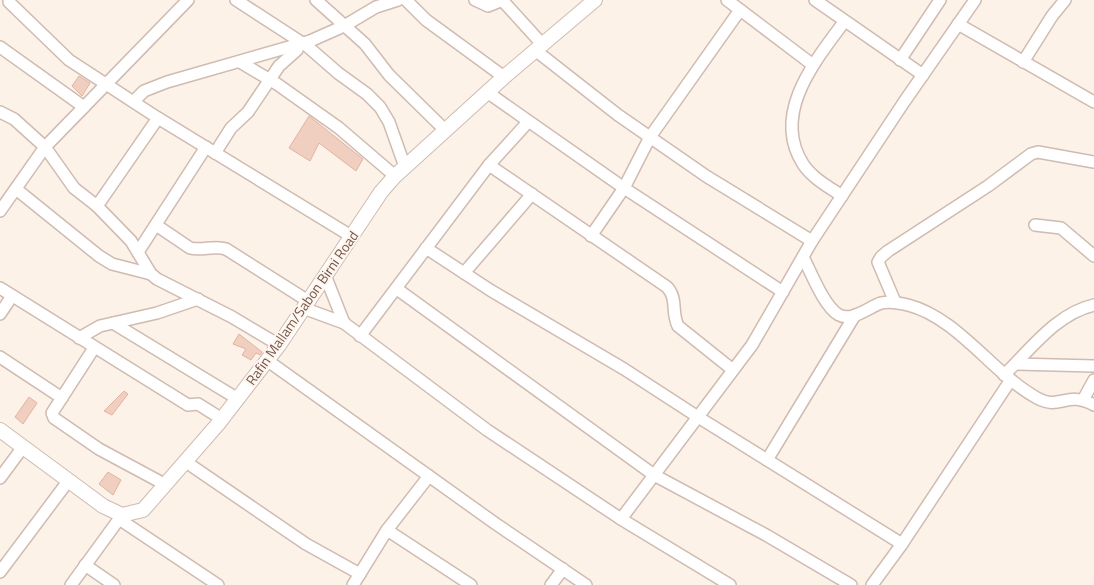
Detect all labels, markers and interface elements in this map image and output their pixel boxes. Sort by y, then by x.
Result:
street label: Rafin Mallam/Sabon Birni Road [240,226,363,389]

